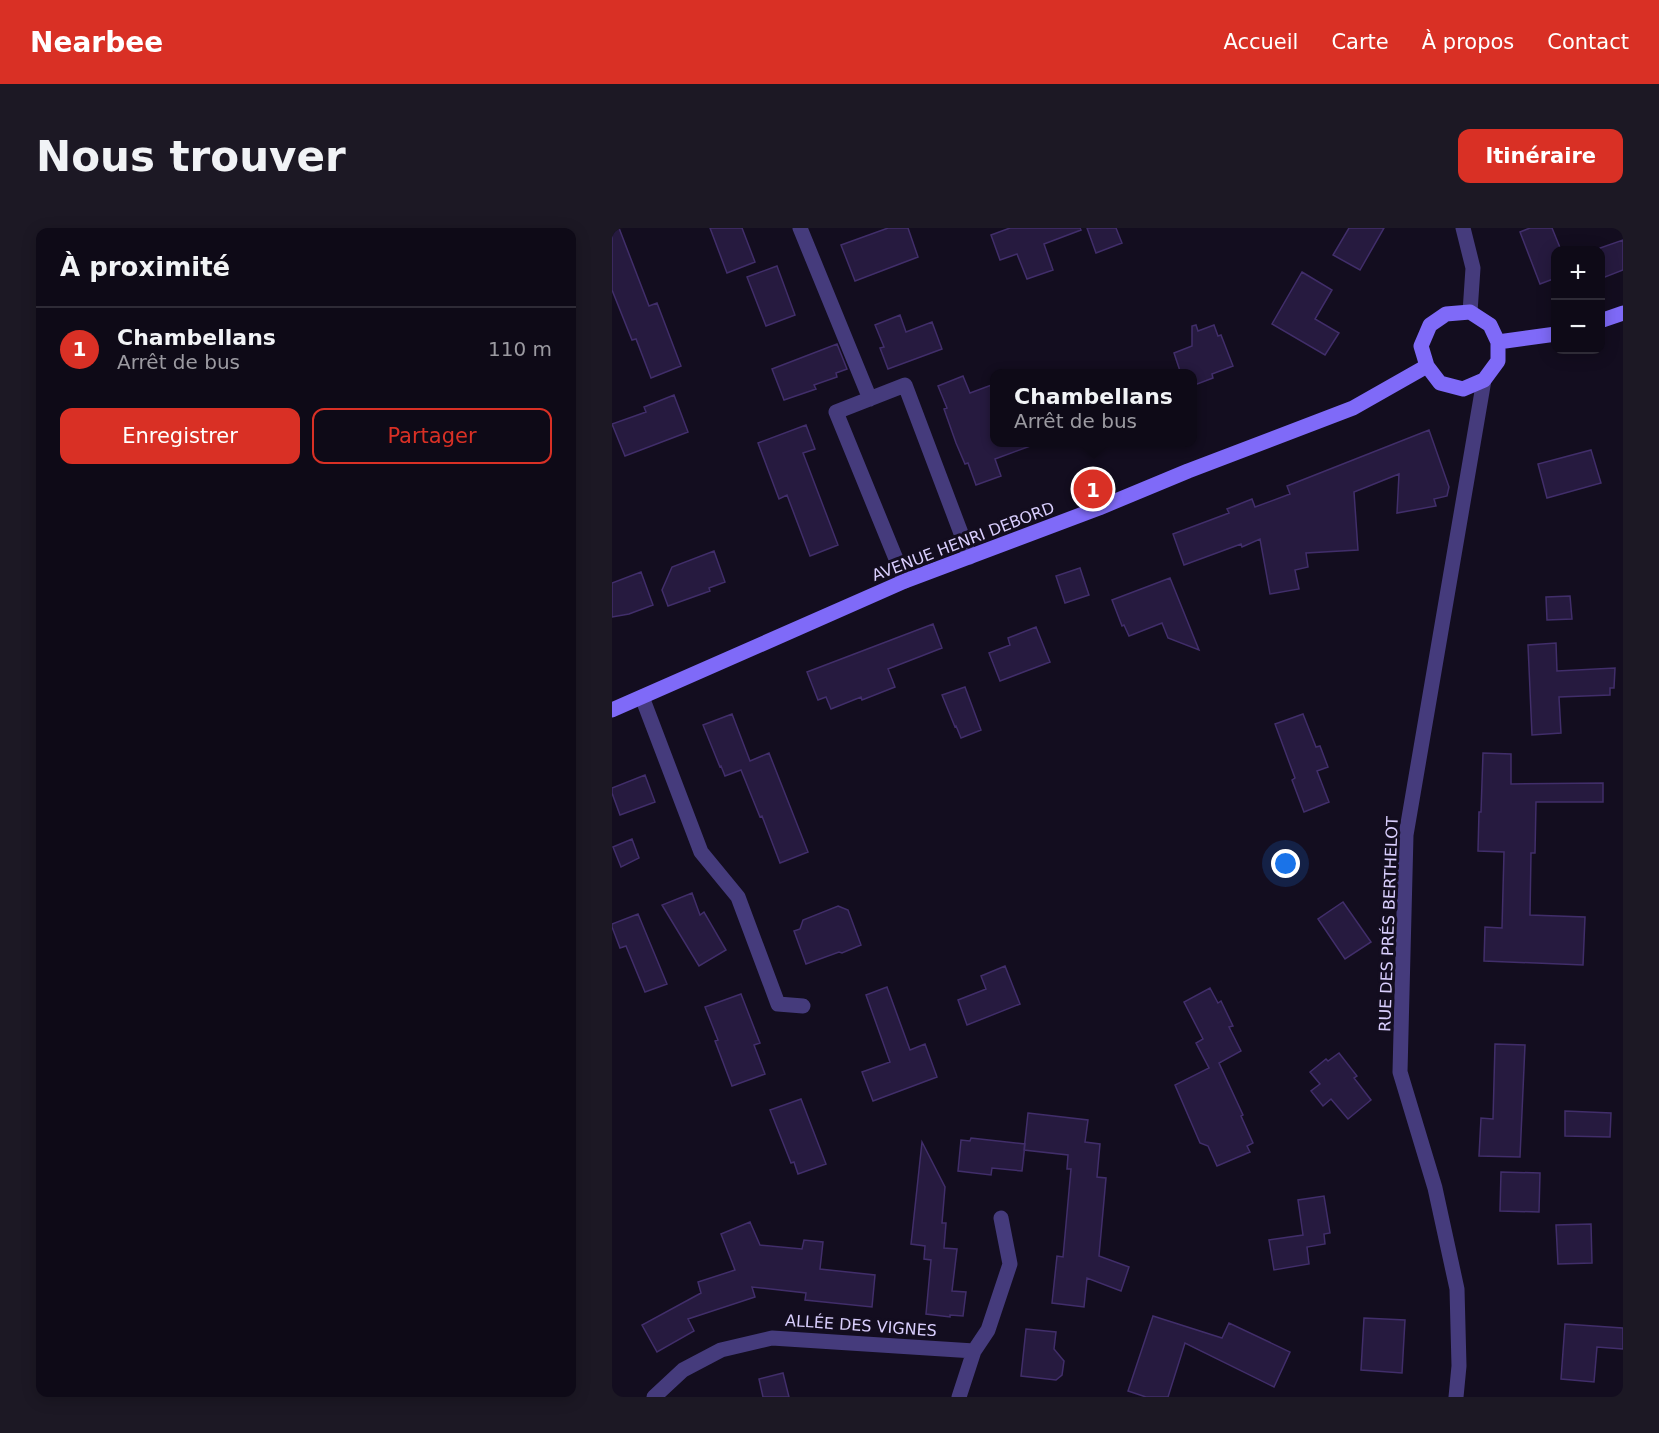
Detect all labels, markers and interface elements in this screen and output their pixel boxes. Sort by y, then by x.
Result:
text: Nearbee [30,26,163,59]
text: Accueil [1223,30,1298,54]
text: Carte [1331,30,1389,54]
text: À propos [1422,30,1514,54]
text: Contact [1547,30,1629,54]
button: Itinéraire [1458,129,1623,183]
text: Nous trouver [36,132,346,181]
map controls [1551,246,1605,354]
button: + [1551,246,1605,300]
text: À proximité [60,252,230,282]
button: − [1551,300,1605,354]
text: Chambellans [117,325,276,350]
text: 1 [73,337,86,361]
text: 110 m [488,337,552,361]
text: Arrêt de bus [117,350,240,374]
popup [990,369,1197,447]
text: Chambellans [1014,384,1173,409]
button: Enregistrer [60,408,300,464]
button: Partager [312,408,552,464]
text: Arrêt de bus [1014,409,1137,433]
pin: 1 [1074,466,1112,512]
street label: AVENUE HENRI DEBORD [869,498,1057,585]
street label: RUE DES PRÉS BERTHELOT [1375,816,1402,1032]
your location [1271,849,1300,878]
street label: ALLÉE DES VIGNES [784,1311,937,1340]

